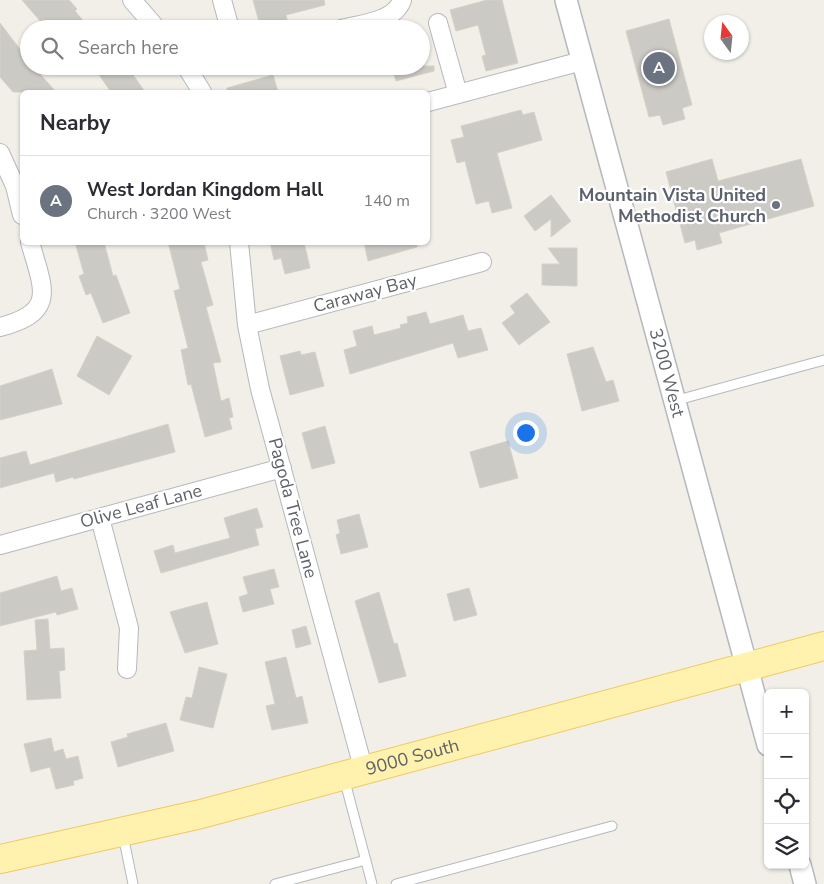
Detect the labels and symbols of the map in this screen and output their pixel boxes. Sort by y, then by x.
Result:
north arrow [704,15,749,60]
pin: A [643,49,675,87]
place label: Mountain Vista United Methodist Church [579,183,766,228]
marker: Mountain Vista United Methodist Church [770,199,782,211]
street label: Caraway Bay [311,267,420,318]
street label: 3200 West [644,325,691,420]
your location [513,420,539,446]
street label: Pagoda Tree Lane [263,435,323,581]
street label: Olive Leaf Lane [77,478,205,534]
street label: 9000 South [363,733,462,781]

